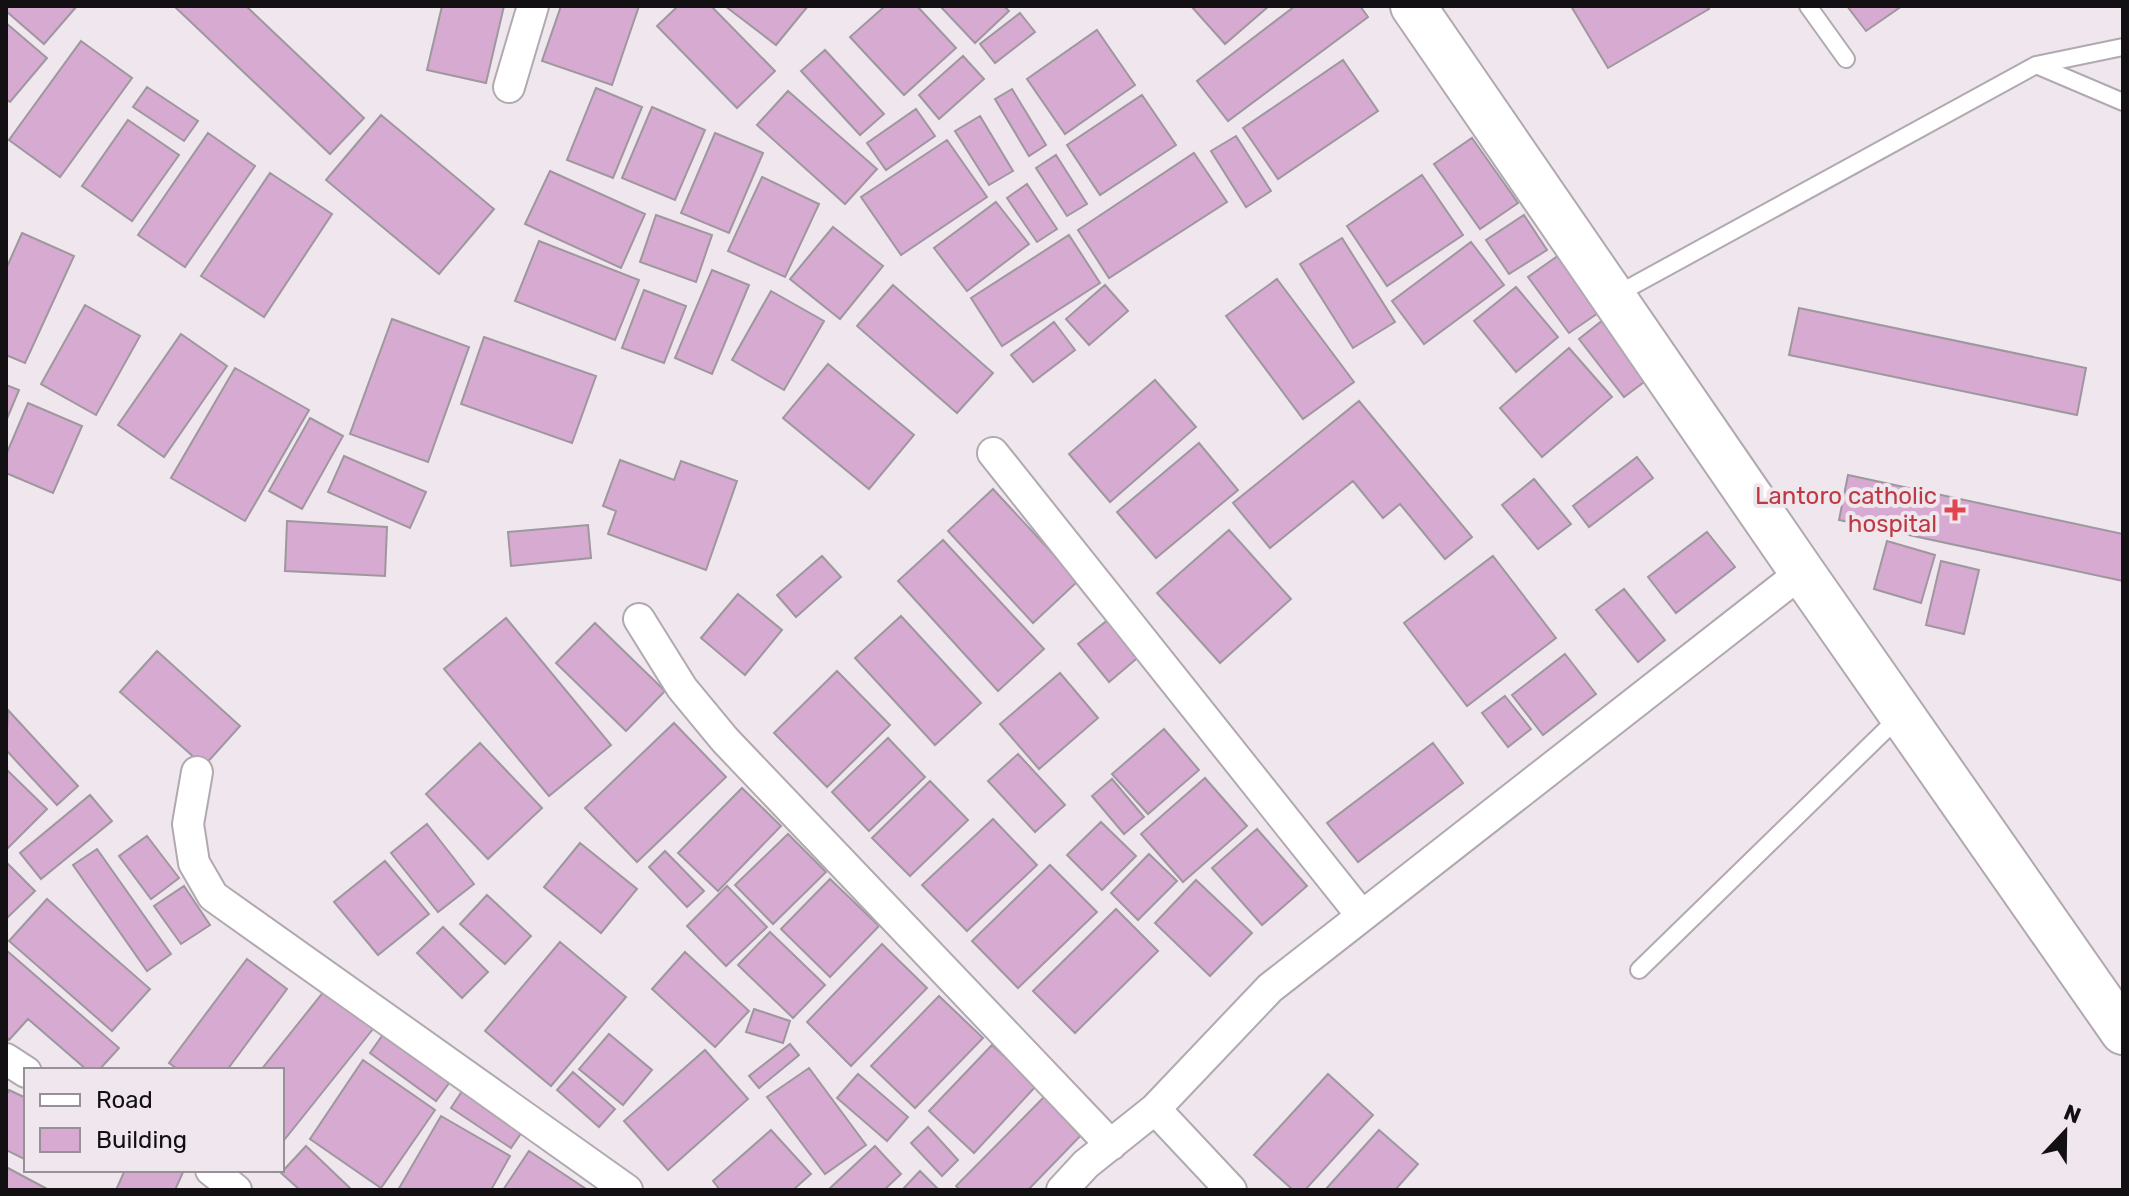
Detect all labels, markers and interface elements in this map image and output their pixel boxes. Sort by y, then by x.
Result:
place label: Lantoro catholic hospital [1755,482,1937,538]
marker: Lantoro catholic hospital [1944,499,1966,521]
legend [24,1068,284,1172]
text: Road [96,1086,153,1114]
north arrow [2025,1092,2105,1172]
text: N [2060,1098,2085,1129]
text: Building [96,1126,187,1154]

